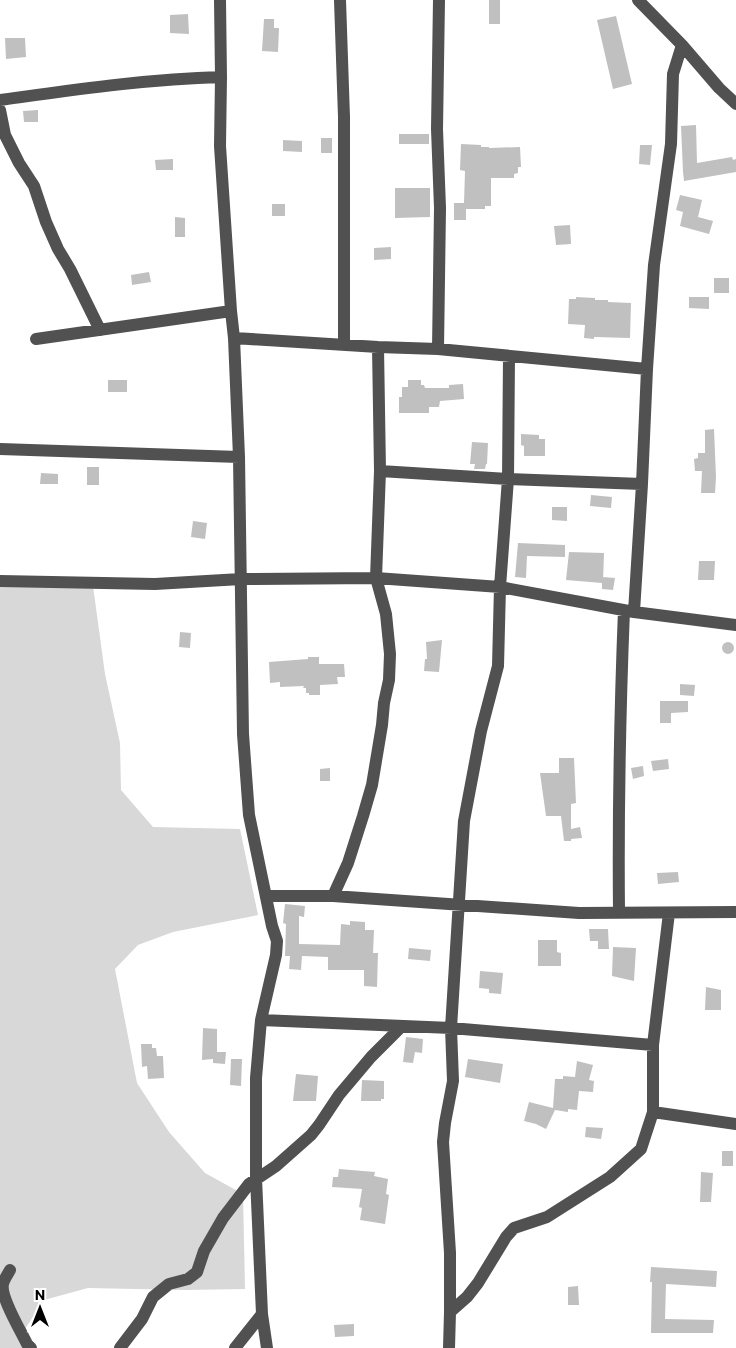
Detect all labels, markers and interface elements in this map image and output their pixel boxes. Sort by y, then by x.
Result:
north arrow [15,1283,65,1333]
text: N [35,1286,45,1303]

